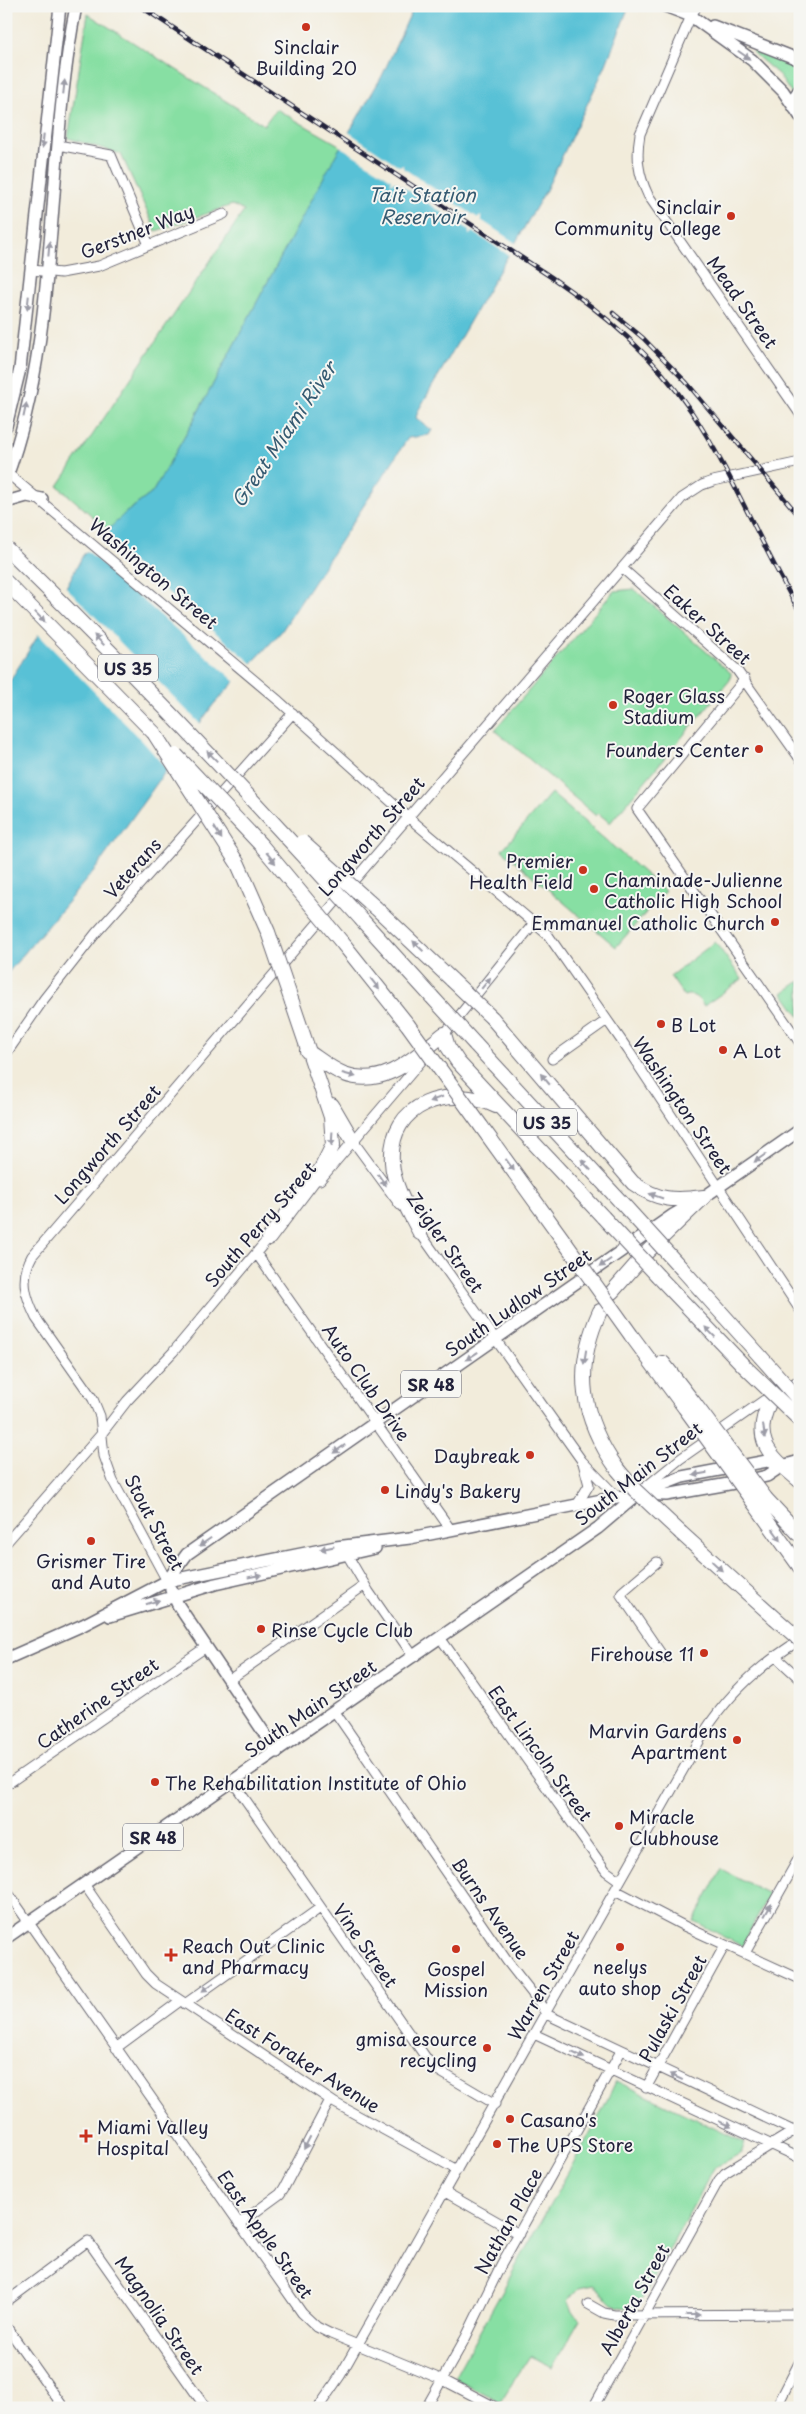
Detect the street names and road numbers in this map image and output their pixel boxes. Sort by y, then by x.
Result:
street label: Gerstner Way [76,197,198,265]
street label: Mead Street [701,250,785,354]
street label: Washington Street [84,511,224,635]
street label: Eaker Street [658,577,758,671]
road number: US 35 [98,654,158,681]
street label: Longworth Street [311,770,431,902]
street label: Veterans [97,831,167,905]
street label: Washington Street [627,1031,739,1179]
street label: Longworth Street [47,1078,167,1210]
road number: US 35 [517,1108,577,1136]
street label: South Perry Street [198,1155,322,1293]
street label: Zeigler Street [401,1186,491,1298]
street label: South Ludlow Street [439,1241,597,1363]
street label: Auto Club Drive [316,1318,418,1446]
road number: SR 48 [401,1370,461,1398]
street label: South Main Street [568,1415,708,1531]
street label: Stout Street [118,1469,192,1575]
street label: Catherine Street [30,1651,164,1755]
street label: South Main Street [239,1652,381,1764]
street label: East Lincoln Street [482,1679,600,1827]
road number: SR 48 [123,1824,183,1850]
street label: Burns Avenue [446,1851,536,1965]
street label: Vine Street [327,1897,405,1993]
street label: Warren Street [501,1925,585,2045]
street label: Pulaski Street [631,1949,713,2067]
street label: East Foraker Avenue [220,2001,386,2119]
street label: Nathan Place [468,2163,548,2279]
street label: East Apple Street [211,2164,321,2304]
street label: Alberta Street [592,2239,676,2359]
street label: Magnolia Street [109,2250,211,2380]

